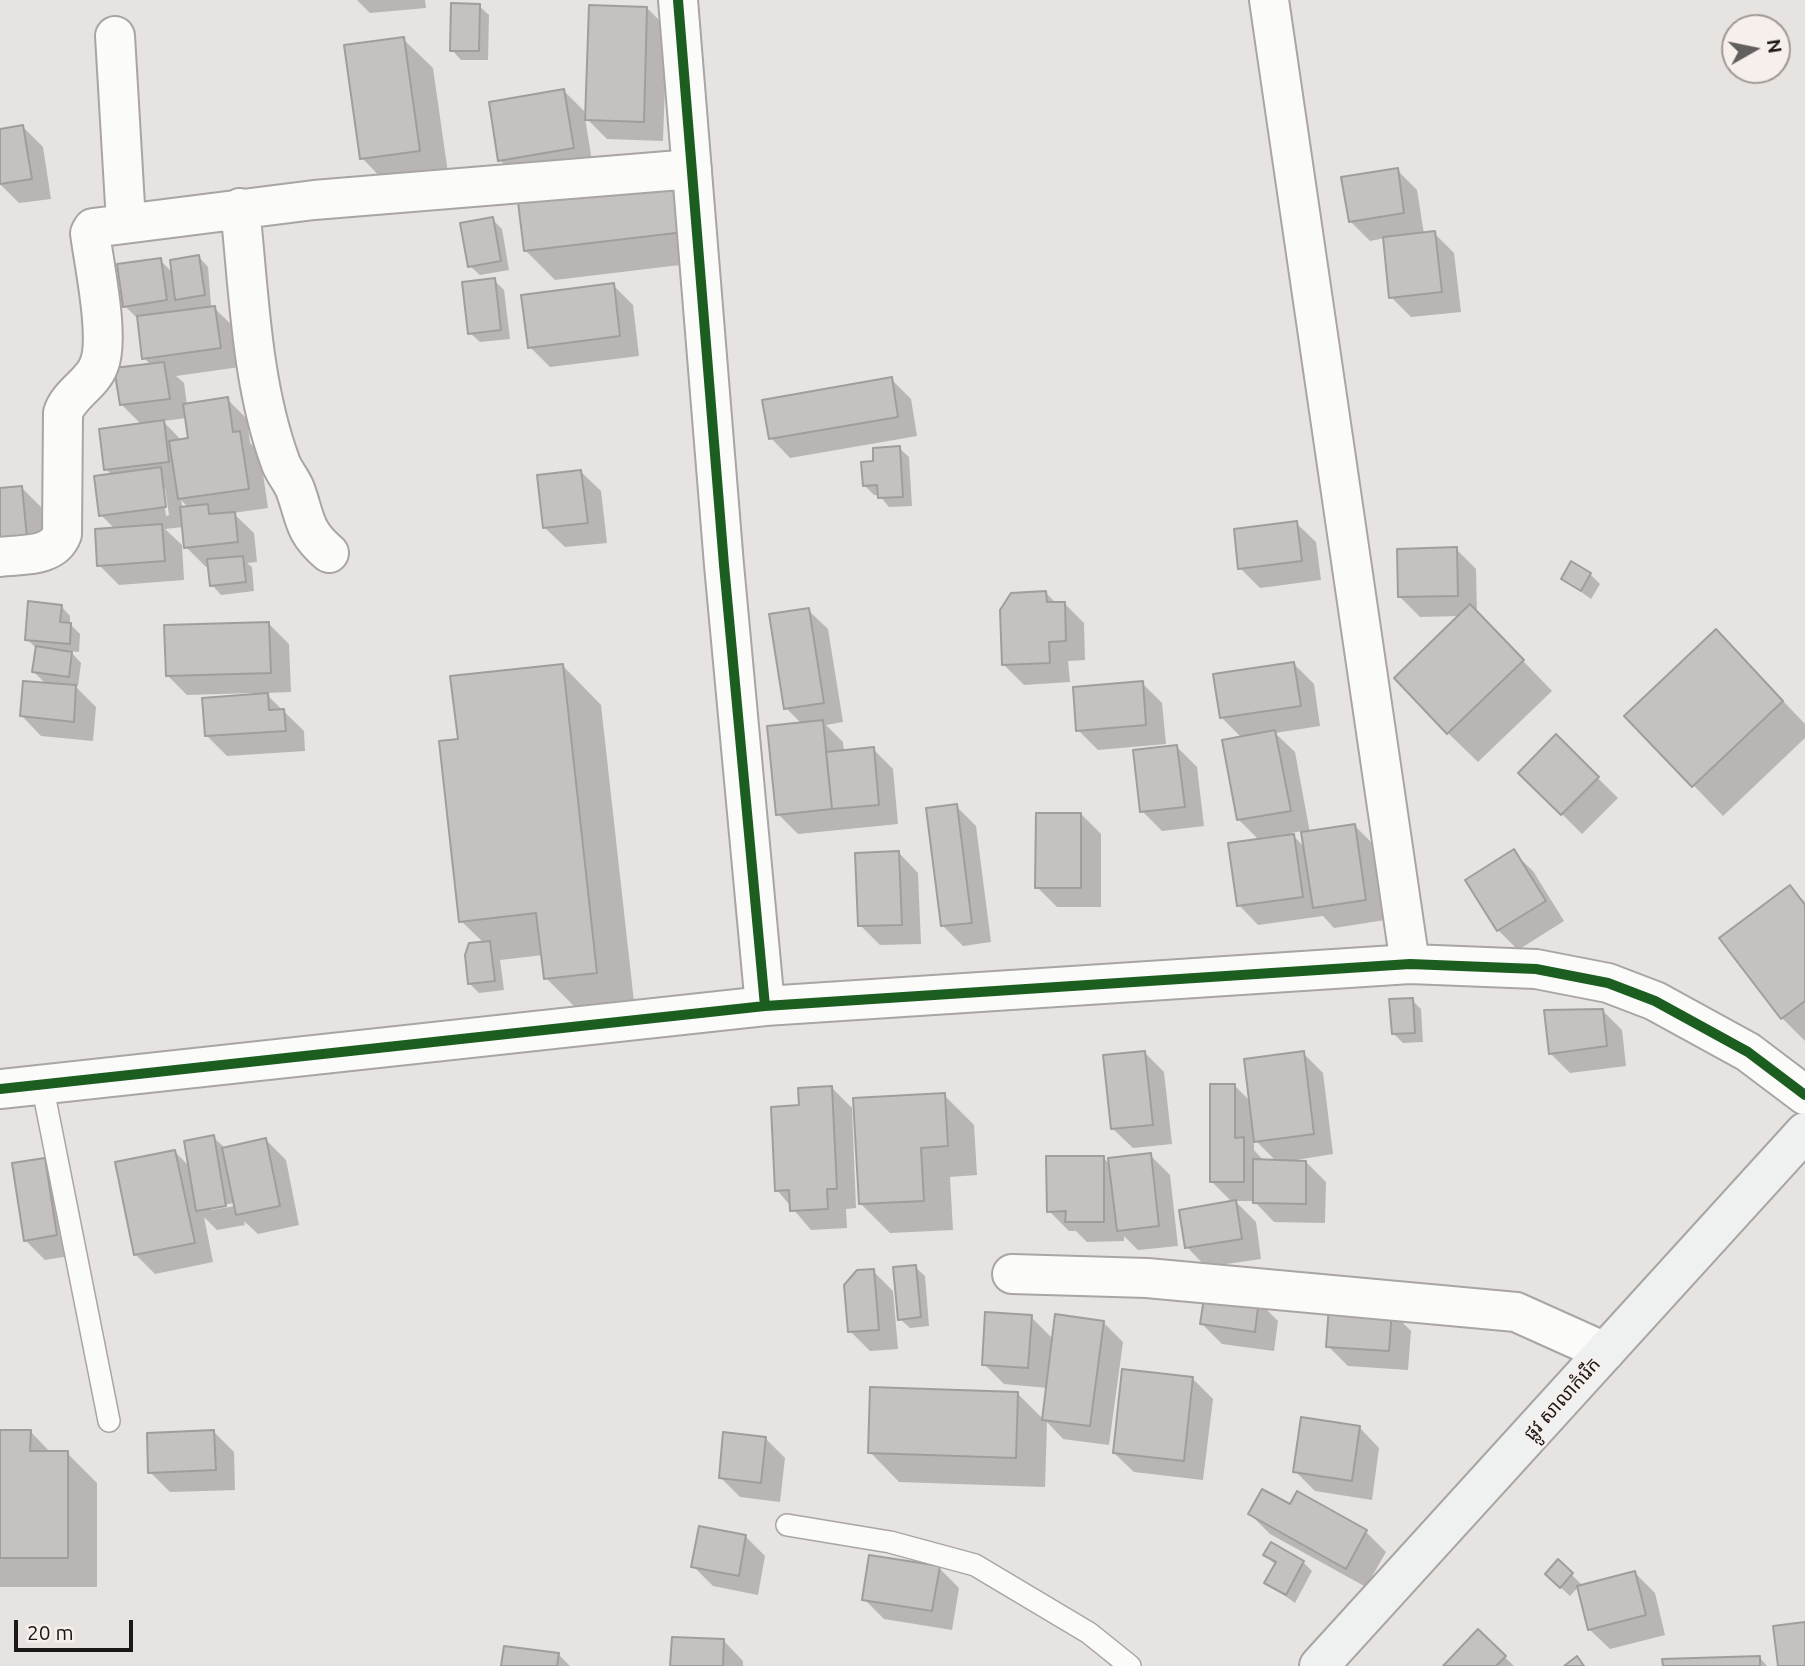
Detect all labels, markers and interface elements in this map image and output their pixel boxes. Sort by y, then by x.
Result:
north arrow [1721,14,1791,84]
text: N [1763,37,1787,55]
street label: ផ្លូវ សាលាកំរើក [1519,1353,1605,1445]
scale bar [18,1606,136,1650]
text: 20 m [27,1620,74,1644]

